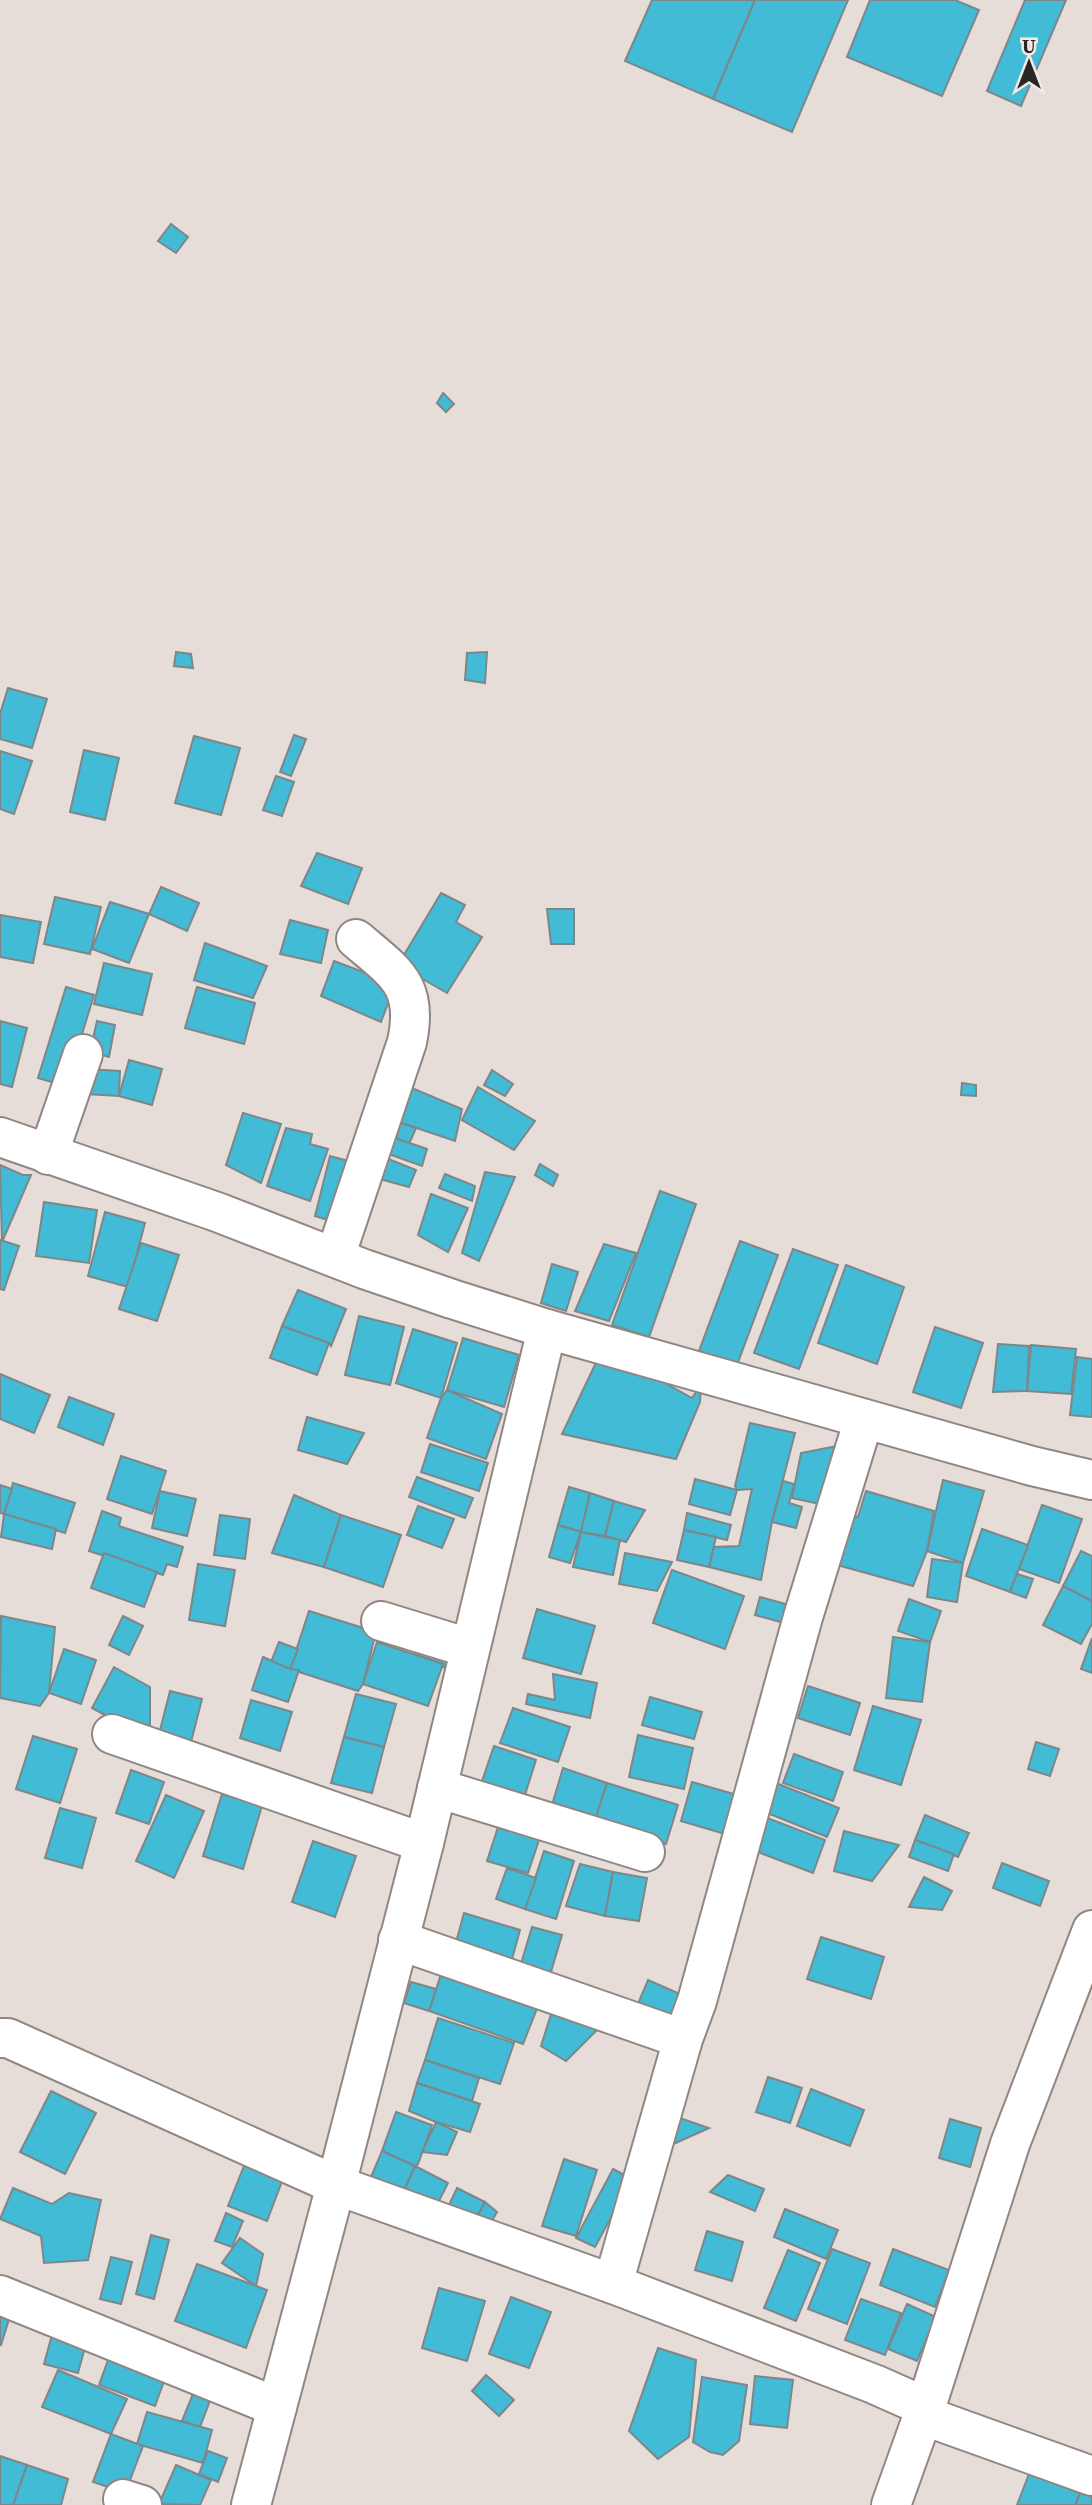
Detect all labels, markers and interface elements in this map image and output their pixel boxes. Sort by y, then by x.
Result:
north arrow [994,28,1064,98]
text: U [1022,33,1036,59]

